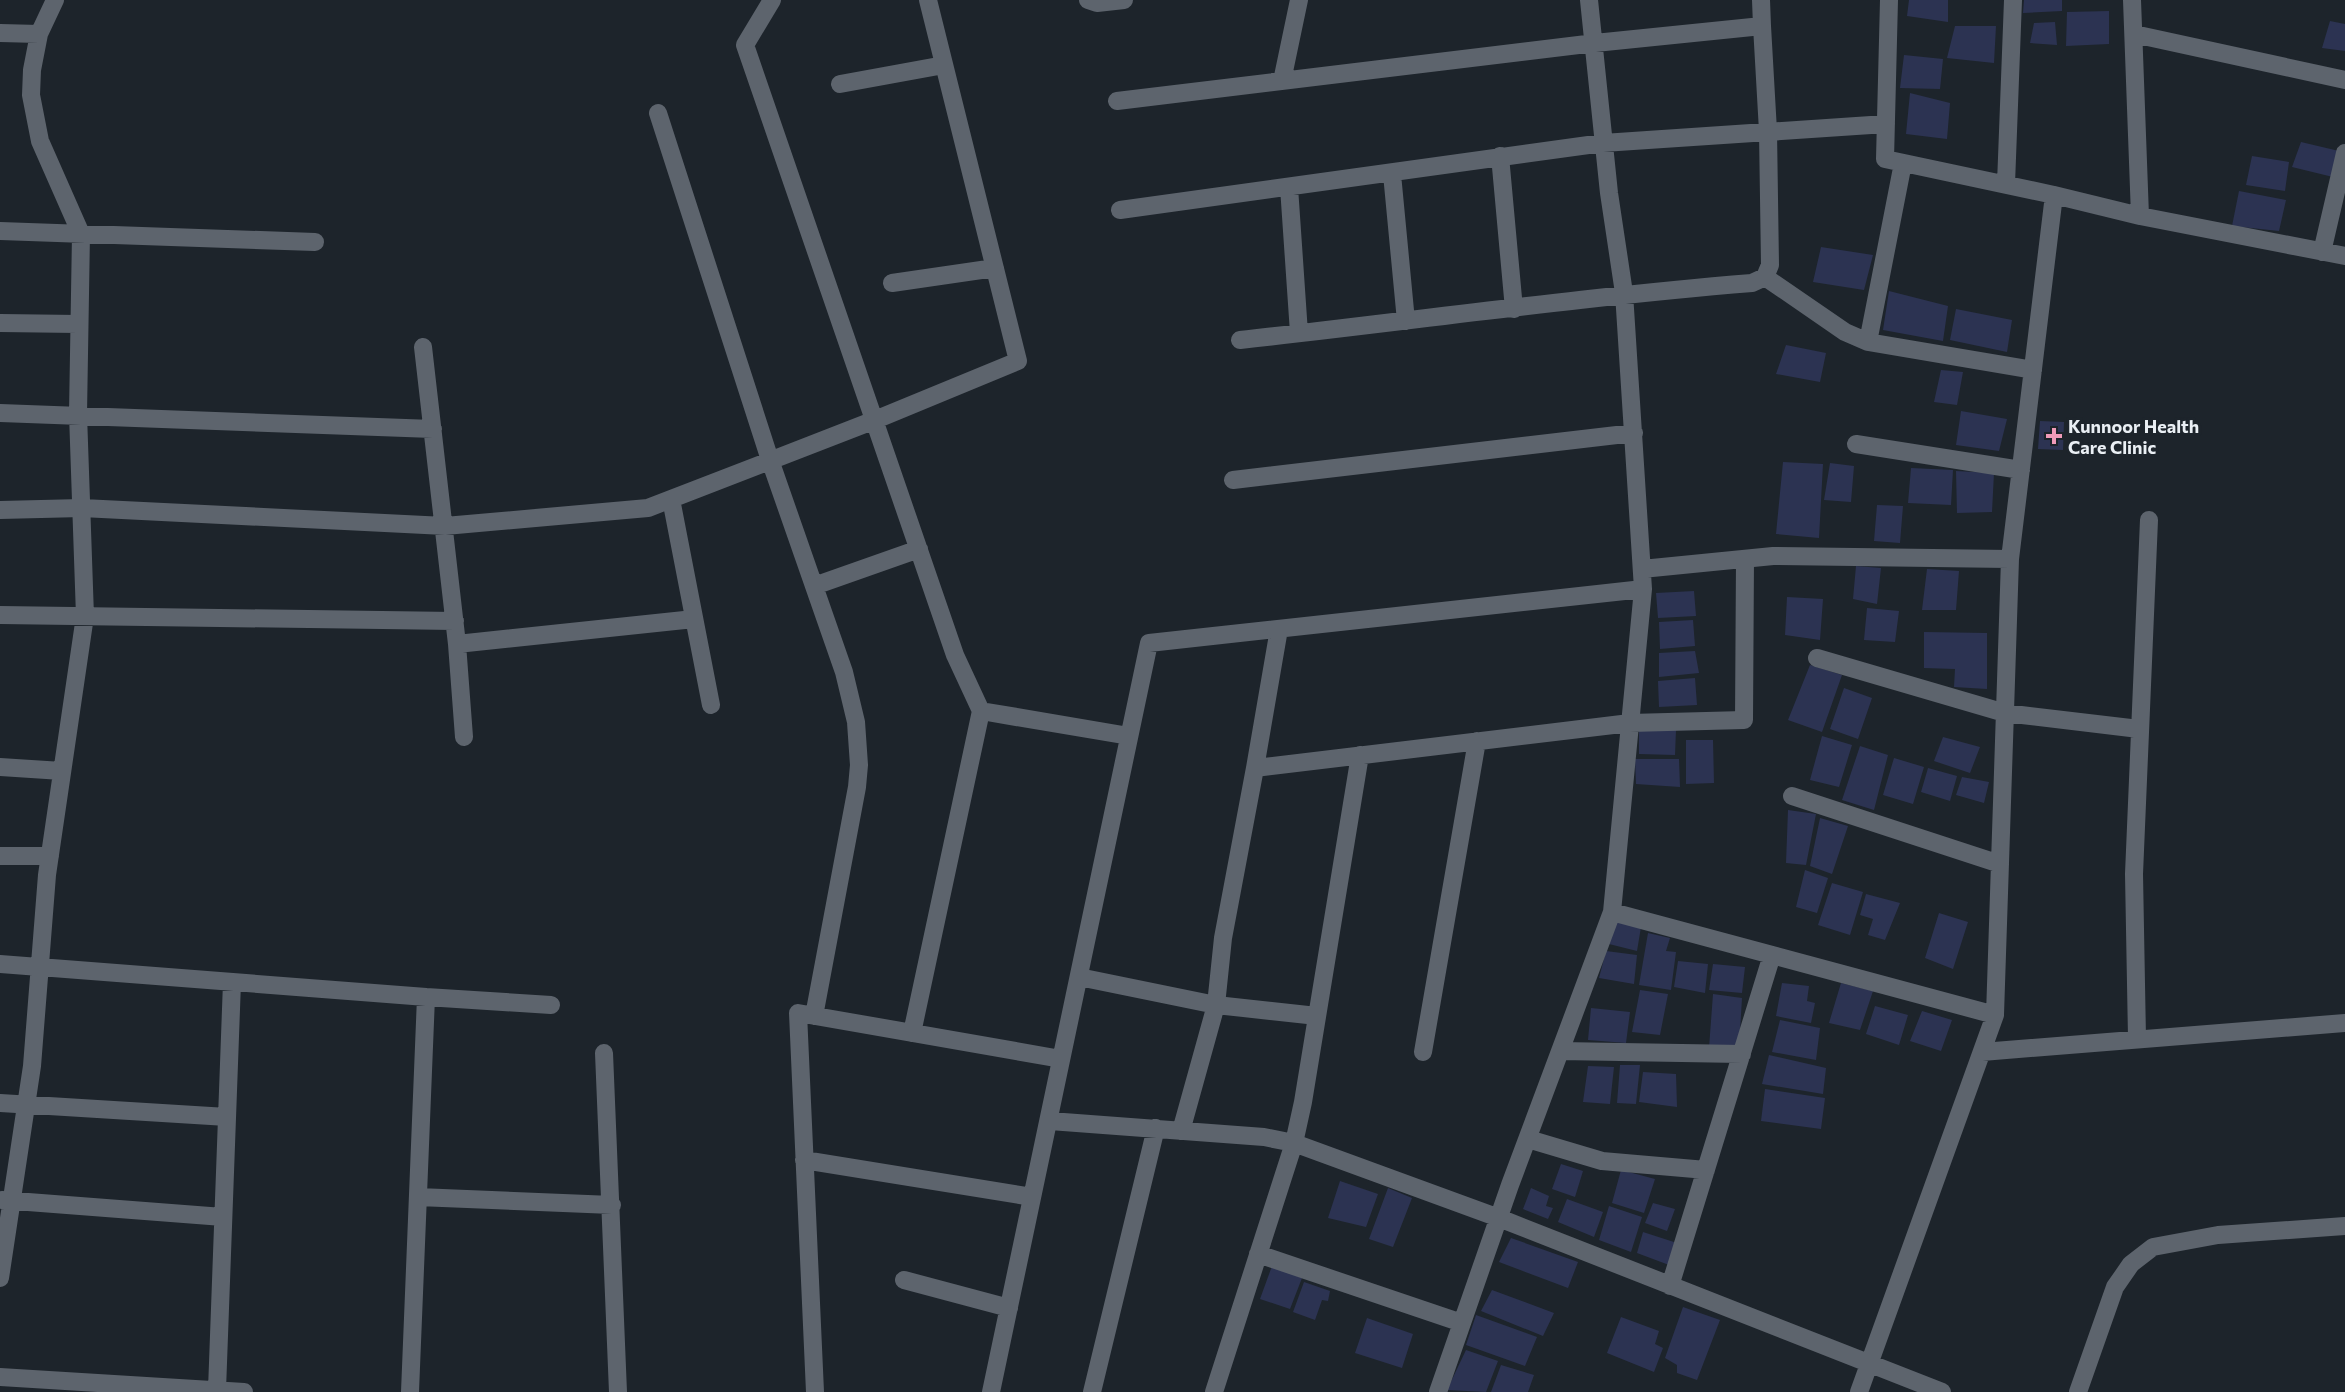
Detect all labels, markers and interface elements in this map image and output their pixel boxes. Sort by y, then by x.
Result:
place label: Kunnoor Health Care Clinic [2068,415,2199,458]
marker: Kunnoor Health Care Clinic [2045,427,2063,445]

